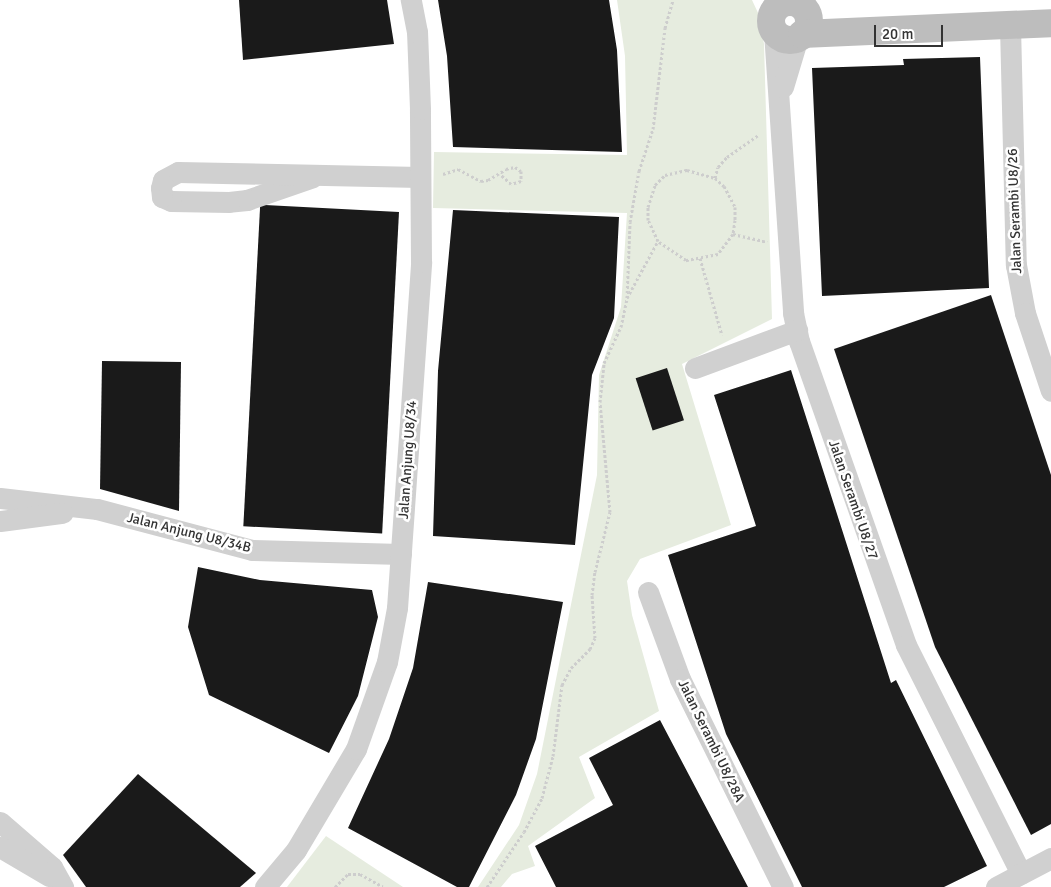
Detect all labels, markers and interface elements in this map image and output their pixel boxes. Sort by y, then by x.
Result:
scale bar [876,15,945,47]
text: 20 m [882,25,913,43]
street label: Jalan Serambi U8/26 [1004,148,1026,274]
street label: Jalan Anjung U8/34 [395,400,421,520]
street label: Jalan Serambi U8/27 [825,438,881,562]
street label: Jalan Anjung U8/34B [125,509,253,557]
street label: Jalan Serambi U8/28A [674,677,748,805]

